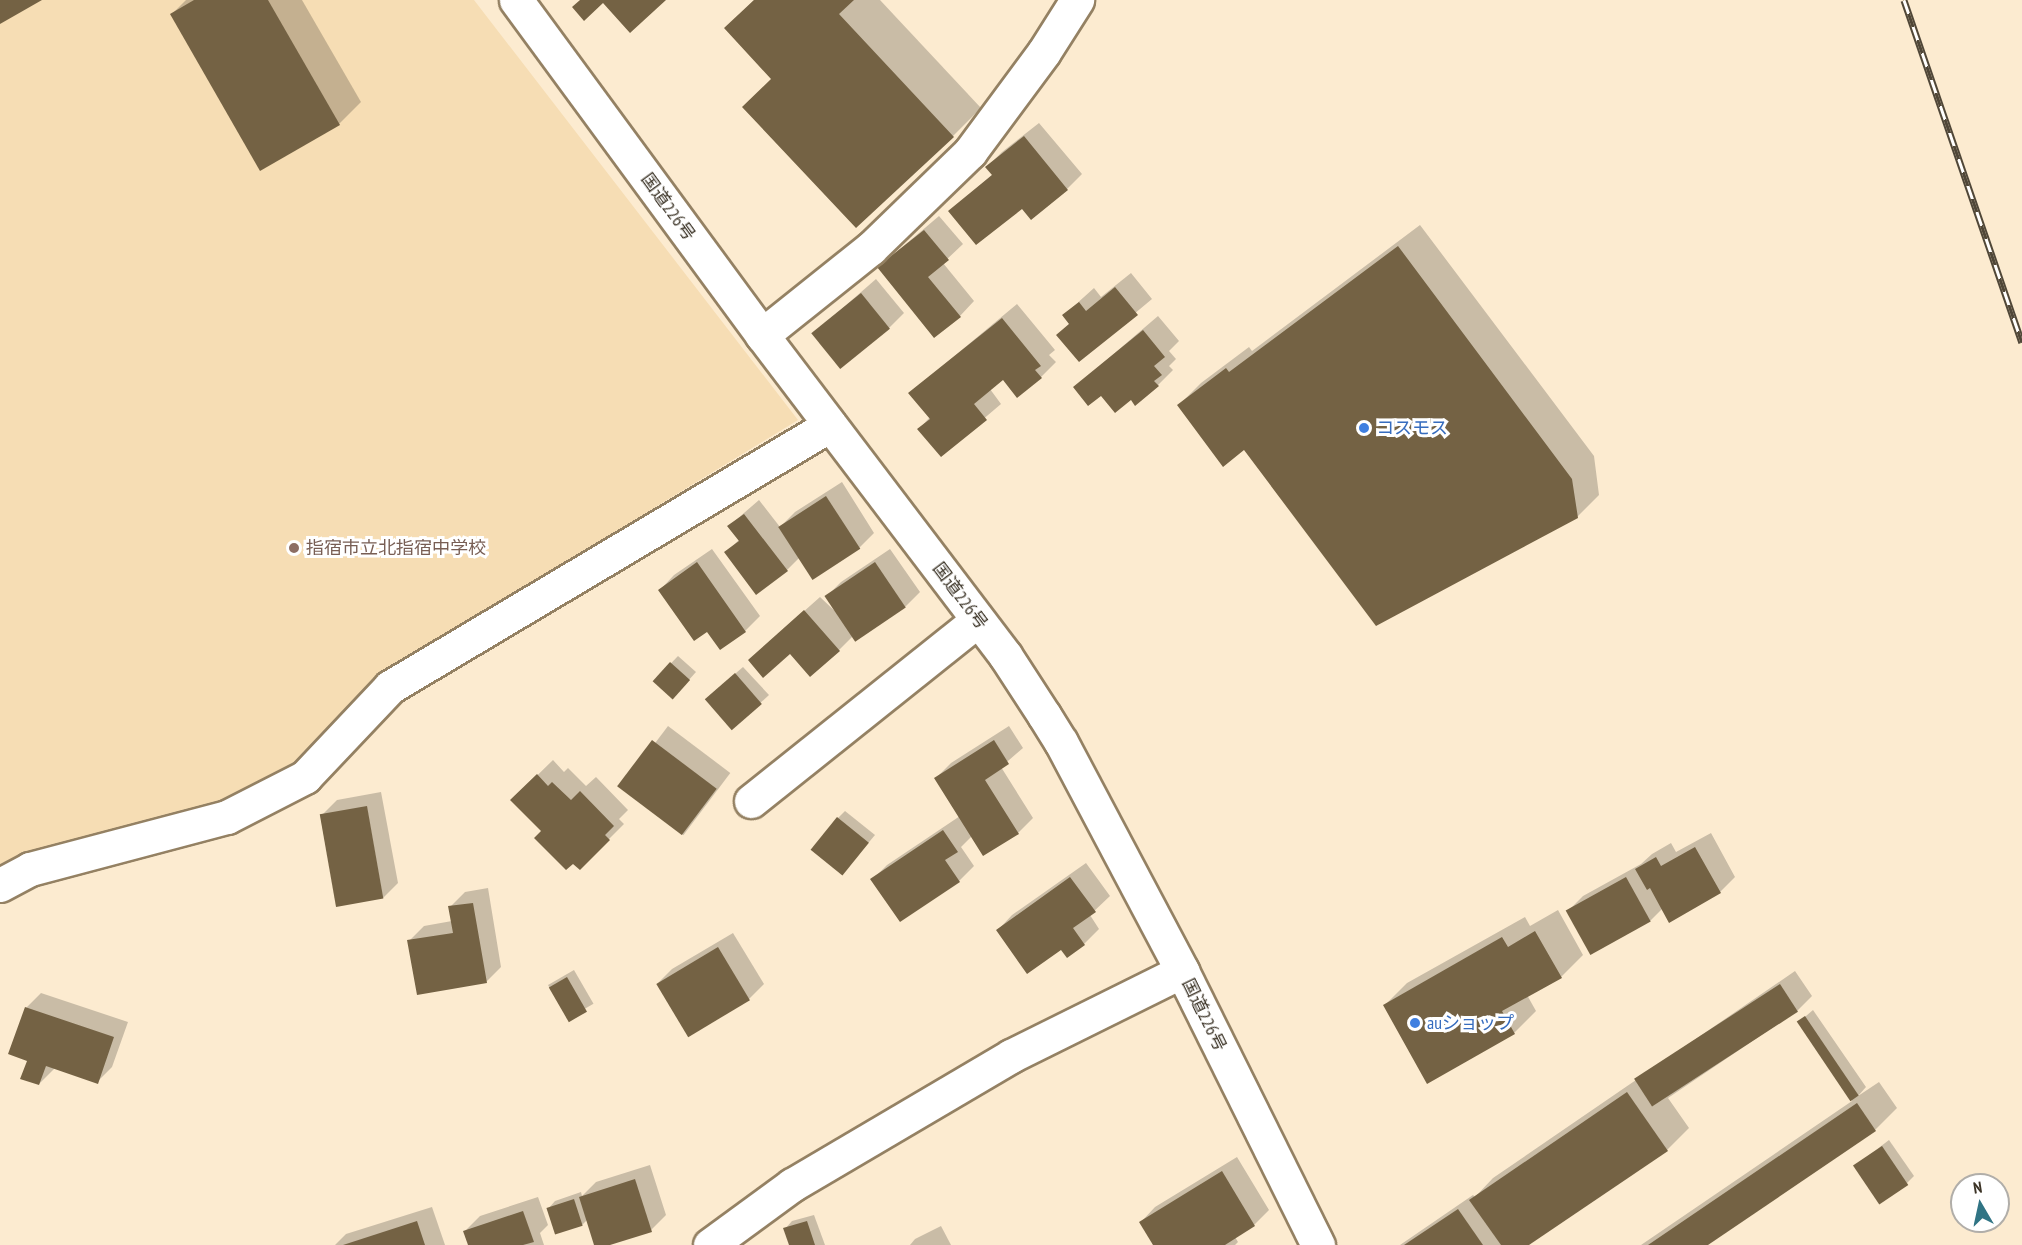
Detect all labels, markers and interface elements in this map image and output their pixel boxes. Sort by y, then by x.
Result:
street label: 国道226号 [636,169,700,245]
place label: コスモス [1376,417,1448,439]
marker: コスモス [1357,421,1371,435]
place label: 指宿市立北指宿中学校 [306,537,486,559]
marker: 指宿市立北指宿中学校 [287,541,301,555]
street label: 国道226号 [928,558,992,634]
street label: 国道226号 [1177,975,1231,1055]
place label: auショップ [1427,1012,1514,1034]
marker: auショップ [1408,1016,1422,1030]
north arrow [1950,1173,2010,1233]
text: N [1972,1177,1983,1198]

